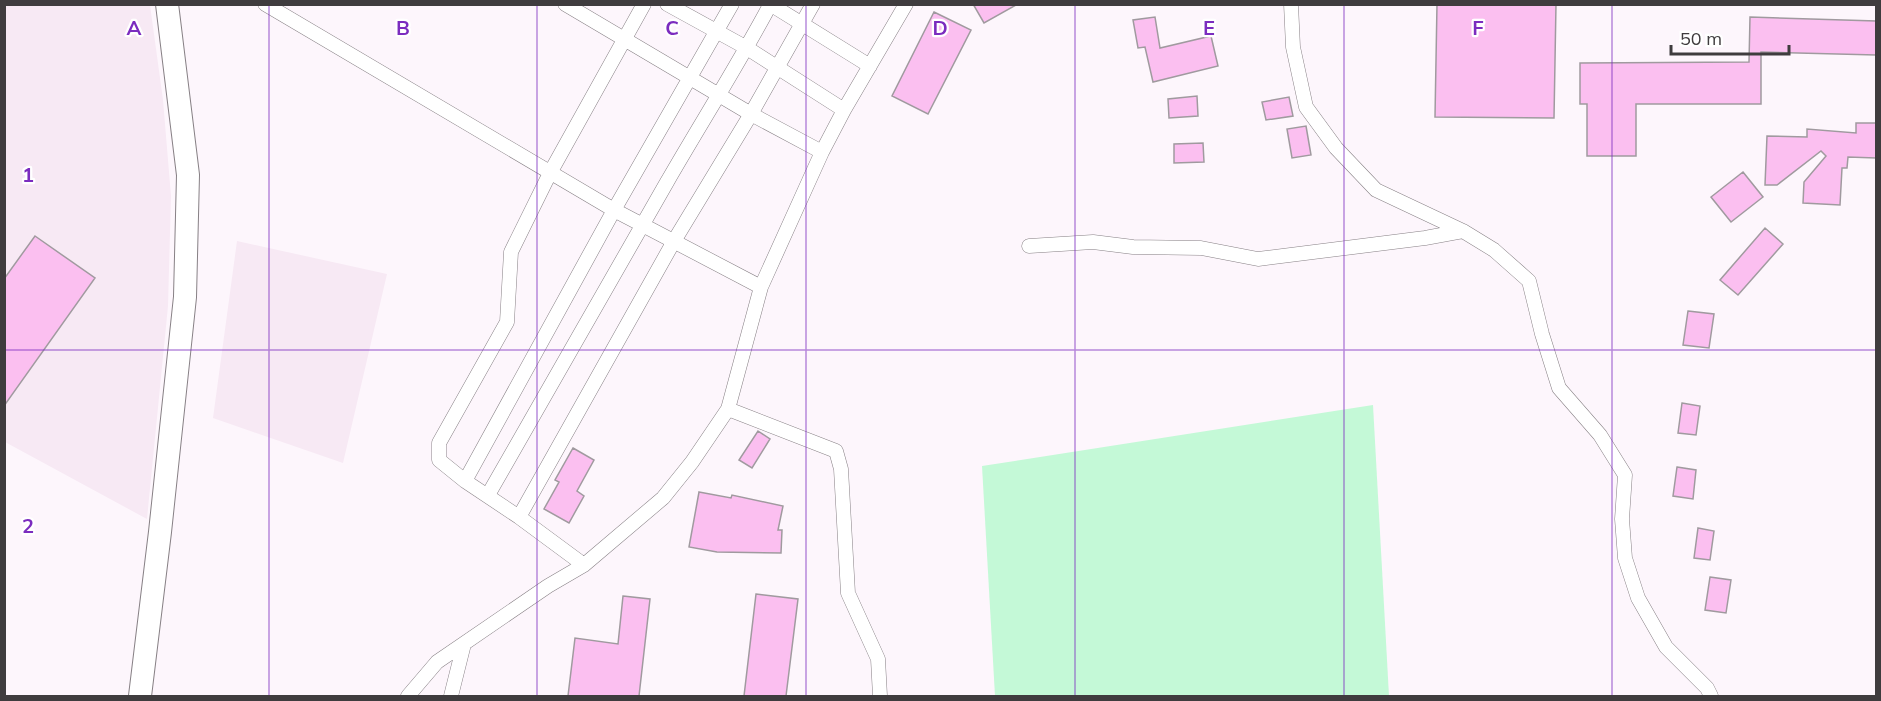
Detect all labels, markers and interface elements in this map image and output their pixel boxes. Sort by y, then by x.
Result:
text: A [127,15,142,40]
text: B [396,15,410,40]
text: C [665,15,679,40]
text: D [932,15,948,40]
text: E [1203,15,1215,40]
text: F [1472,15,1484,40]
scale bar [1671,18,1790,56]
text: 50 m [1680,27,1722,50]
text: 1 [22,162,34,187]
text: 2 [22,513,34,538]

